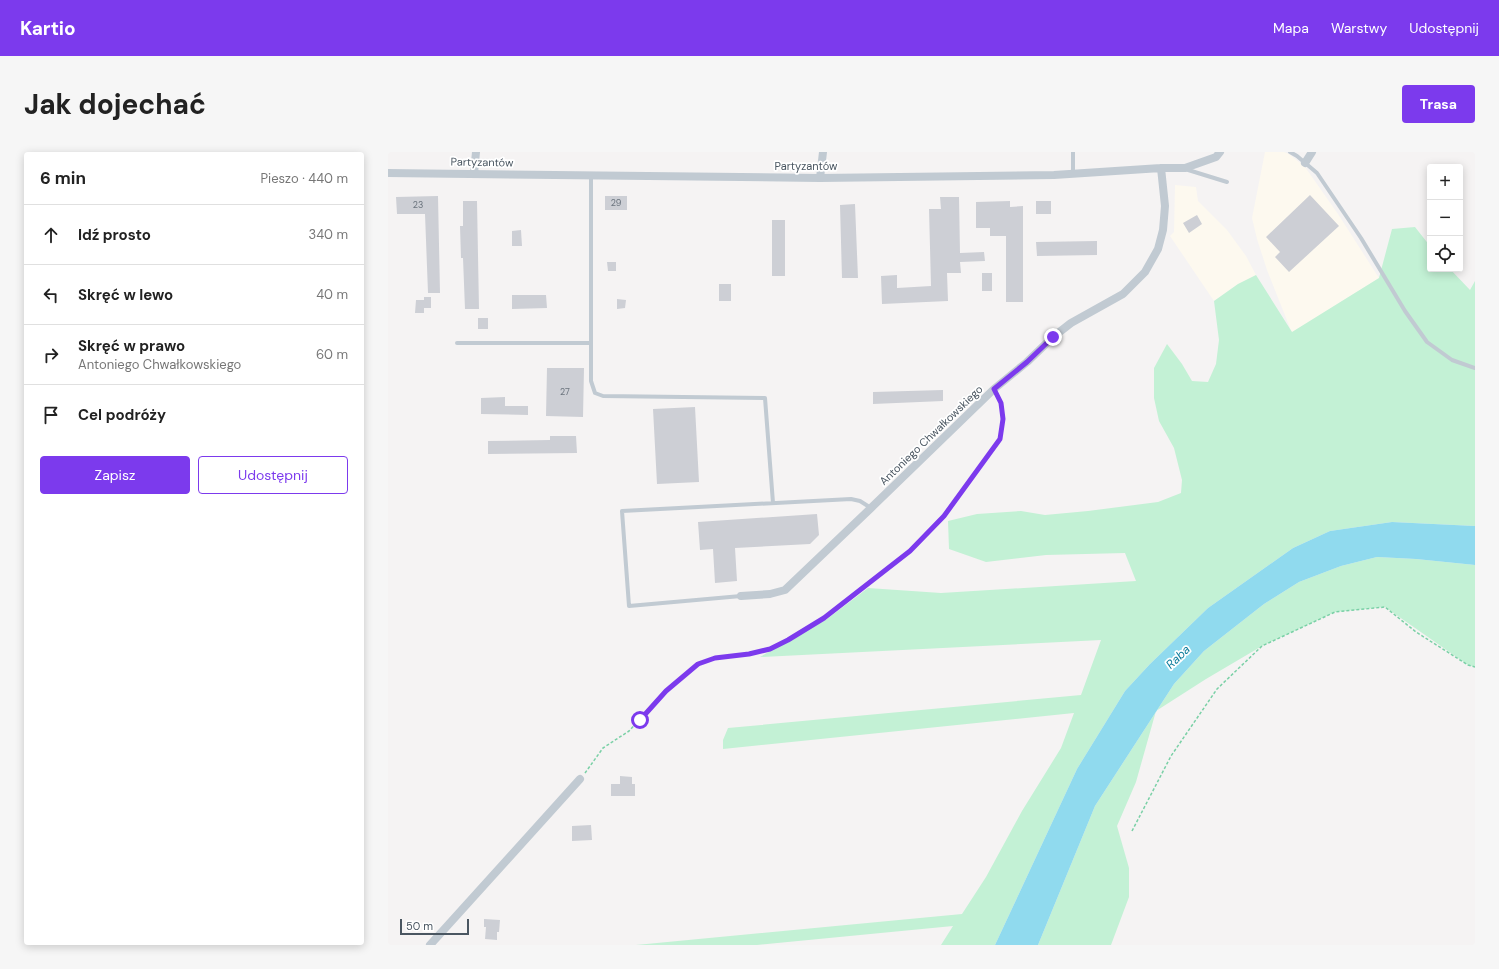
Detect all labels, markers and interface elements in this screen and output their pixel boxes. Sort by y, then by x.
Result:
text: Kartio [20,16,76,41]
text: Mapa [1273,19,1309,37]
text: Warstwy [1331,19,1387,37]
text: Udostępnij [1409,19,1479,37]
button: Trasa [1402,85,1475,123]
text: Jak dojechać [24,86,206,123]
street label: Partyzantów [450,154,514,170]
street label: Partyzantów [775,159,838,173]
map controls [1427,164,1463,272]
button: + [1427,164,1463,200]
text: 6 min [40,167,86,189]
text: Pieszo · 440 m [261,170,348,187]
house number: 29 [611,197,622,209]
house number: 23 [413,199,423,211]
button: − [1427,200,1463,236]
icon: ahead [40,224,62,246]
text: Idź prosto [78,225,151,245]
text: 340 m [308,226,348,243]
button: locate [1427,236,1463,272]
icon: left [40,284,62,306]
text: Skręć w lewo [78,285,173,305]
text: 40 m [316,286,348,303]
route end [1044,328,1062,346]
text: Skręć w prawo [78,336,185,356]
icon: right [40,344,62,366]
text: 60 m [316,346,348,363]
text: Antoniego Chwałkowskiego [78,356,241,373]
street label: Antoniego Chwałkowskiego [876,382,986,488]
house number: 27 [560,386,570,398]
icon: arrive [40,404,62,426]
text: Cel podróży [78,405,166,425]
button: Zapisz [40,456,190,494]
button: Udostępnij [198,456,348,494]
water label: Raba [1162,641,1194,672]
route start [631,711,649,729]
scale bar [400,917,469,936]
text: 50 m [406,919,433,933]

